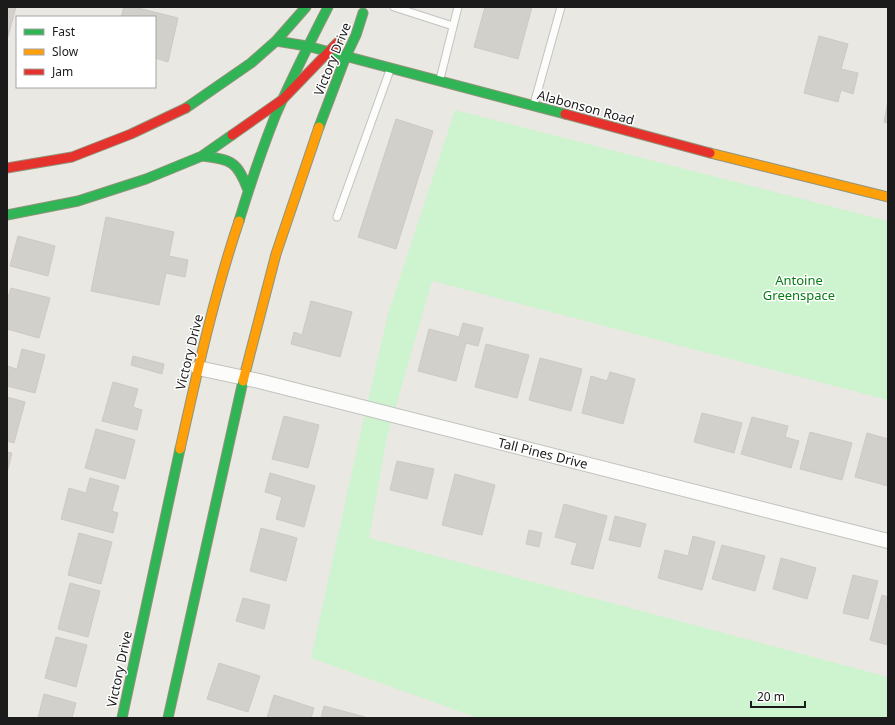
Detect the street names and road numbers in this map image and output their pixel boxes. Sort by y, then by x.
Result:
street label: Victory Drive [309,20,355,98]
street label: Alabonson Road [536,85,636,129]
street label: Victory Drive [171,312,207,392]
street label: Tall Pines Drive [496,433,590,473]
street label: Victory Drive [102,629,136,709]

